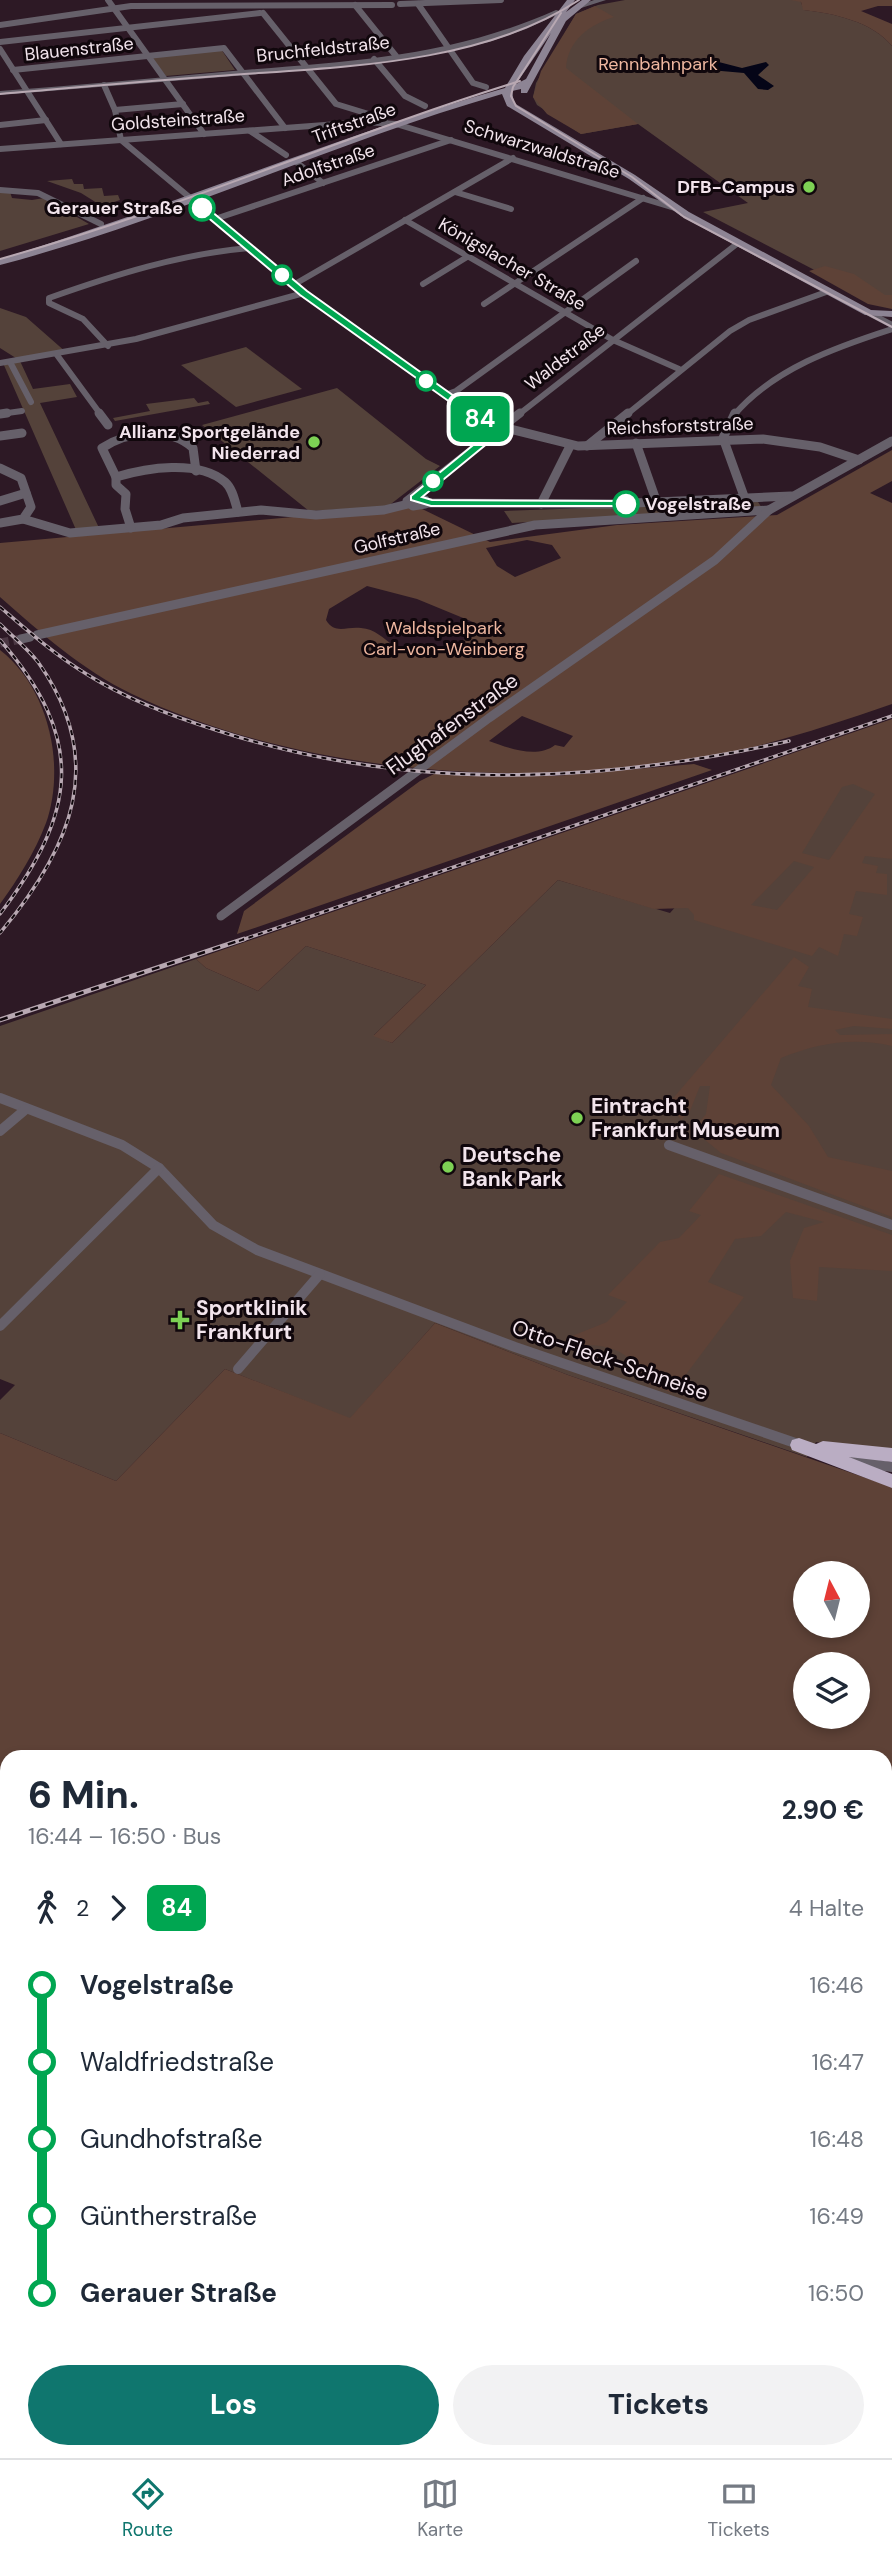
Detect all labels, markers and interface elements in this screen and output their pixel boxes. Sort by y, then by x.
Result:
street label: Bruchfeldstraße [255,30,391,68]
street label: Blauenstraße [23,31,135,67]
park label: Rennbahnpark [598,52,718,76]
street label: Triftstraße [309,97,399,149]
street label: Goldsteinstraße [110,103,246,137]
street label: Schwarzwaldstraße [461,114,623,184]
street label: Adolfstraße [278,138,378,192]
place label: DFB-Campus [677,175,795,199]
marker: DFB-Campus [801,179,817,195]
marker: Gerauer Straße [189,195,215,221]
place label: Gerauer Straße [47,196,183,220]
street label: Königslacher Straße [434,212,590,316]
unlabelled marker [272,265,292,285]
street label: Waldstraße [520,318,610,396]
unlabelled marker [416,371,436,391]
line badge: 84 [448,396,512,442]
text: 84 [465,403,495,434]
street label: Reichsforststraße [606,411,754,441]
place label: Allianz Sportgelände Niederrad [119,420,300,465]
marker: Allianz Sportgelände Niederrad [306,434,322,450]
unlabelled marker [423,471,443,491]
marker: Vogelstraße [613,491,639,517]
place label: Vogelstraße [645,492,752,516]
street label: Golfstraße [351,516,443,560]
park label: Waldspielpark Carl-von-Weinberg [363,616,525,661]
street label: Flughafenstraße [380,667,524,781]
place label: Eintracht Frankfurt Museum [591,1092,780,1144]
marker: Eintracht Frankfurt Museum [569,1110,585,1126]
place label: Deutsche Bank Park [462,1141,563,1193]
marker: Deutsche Bank Park [440,1159,456,1175]
place label: Sportklinik Frankfurt [196,1294,307,1346]
marker: Sportklinik Frankfurt [170,1310,190,1330]
street label: Otto-Fleck-Schneise [508,1313,712,1407]
north arrow [793,1561,870,1638]
map controls [793,1561,870,1729]
button: layers [793,1652,870,1729]
text: 6 Min. [28,1770,139,1820]
text: 2.90 € [782,1793,864,1827]
text: 16:44 – 16:50 · Bus [28,1821,221,1851]
icon: walk [28,1889,66,1927]
icon: forward [99,1889,137,1927]
text: 84 [161,1892,192,1923]
text: 2 [76,1893,89,1923]
text: 4 Halte [789,1893,864,1923]
text: Vogelstraße [80,1968,234,2002]
text: 16:46 [809,1970,864,2000]
text: Waldfriedstraße [80,2045,274,2079]
text: 16:47 [811,2047,864,2077]
text: Gundhofstraße [80,2122,263,2156]
text: 16:48 [810,2124,864,2154]
text: Güntherstraße [80,2199,257,2233]
text: 16:49 [809,2201,864,2231]
text: Gerauer Straße [80,2276,277,2310]
text: 16:50 [808,2278,864,2308]
button: Los [28,2365,439,2445]
button: Tickets [453,2365,864,2445]
tab: Route [122,2475,173,2542]
tab: Karte [417,2475,463,2542]
tab: Tickets [707,2475,770,2542]

